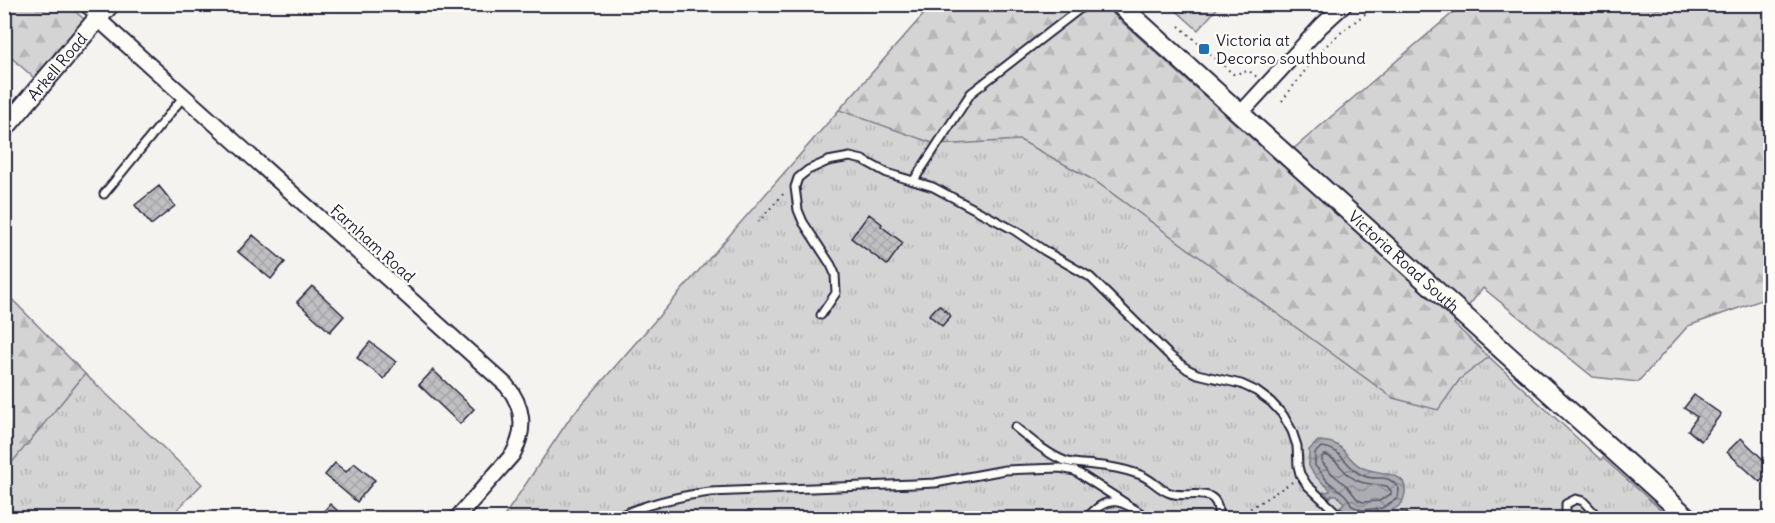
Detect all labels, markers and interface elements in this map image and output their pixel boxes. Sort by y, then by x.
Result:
street label: Arkell Road [23,29,91,104]
place label: Victoria at Decorso southbound [1216,30,1366,68]
marker: Victoria at Decorso southbound [1197,42,1211,56]
street label: Farnham Road [327,200,419,286]
street label: Victoria Road South [1344,206,1464,317]

